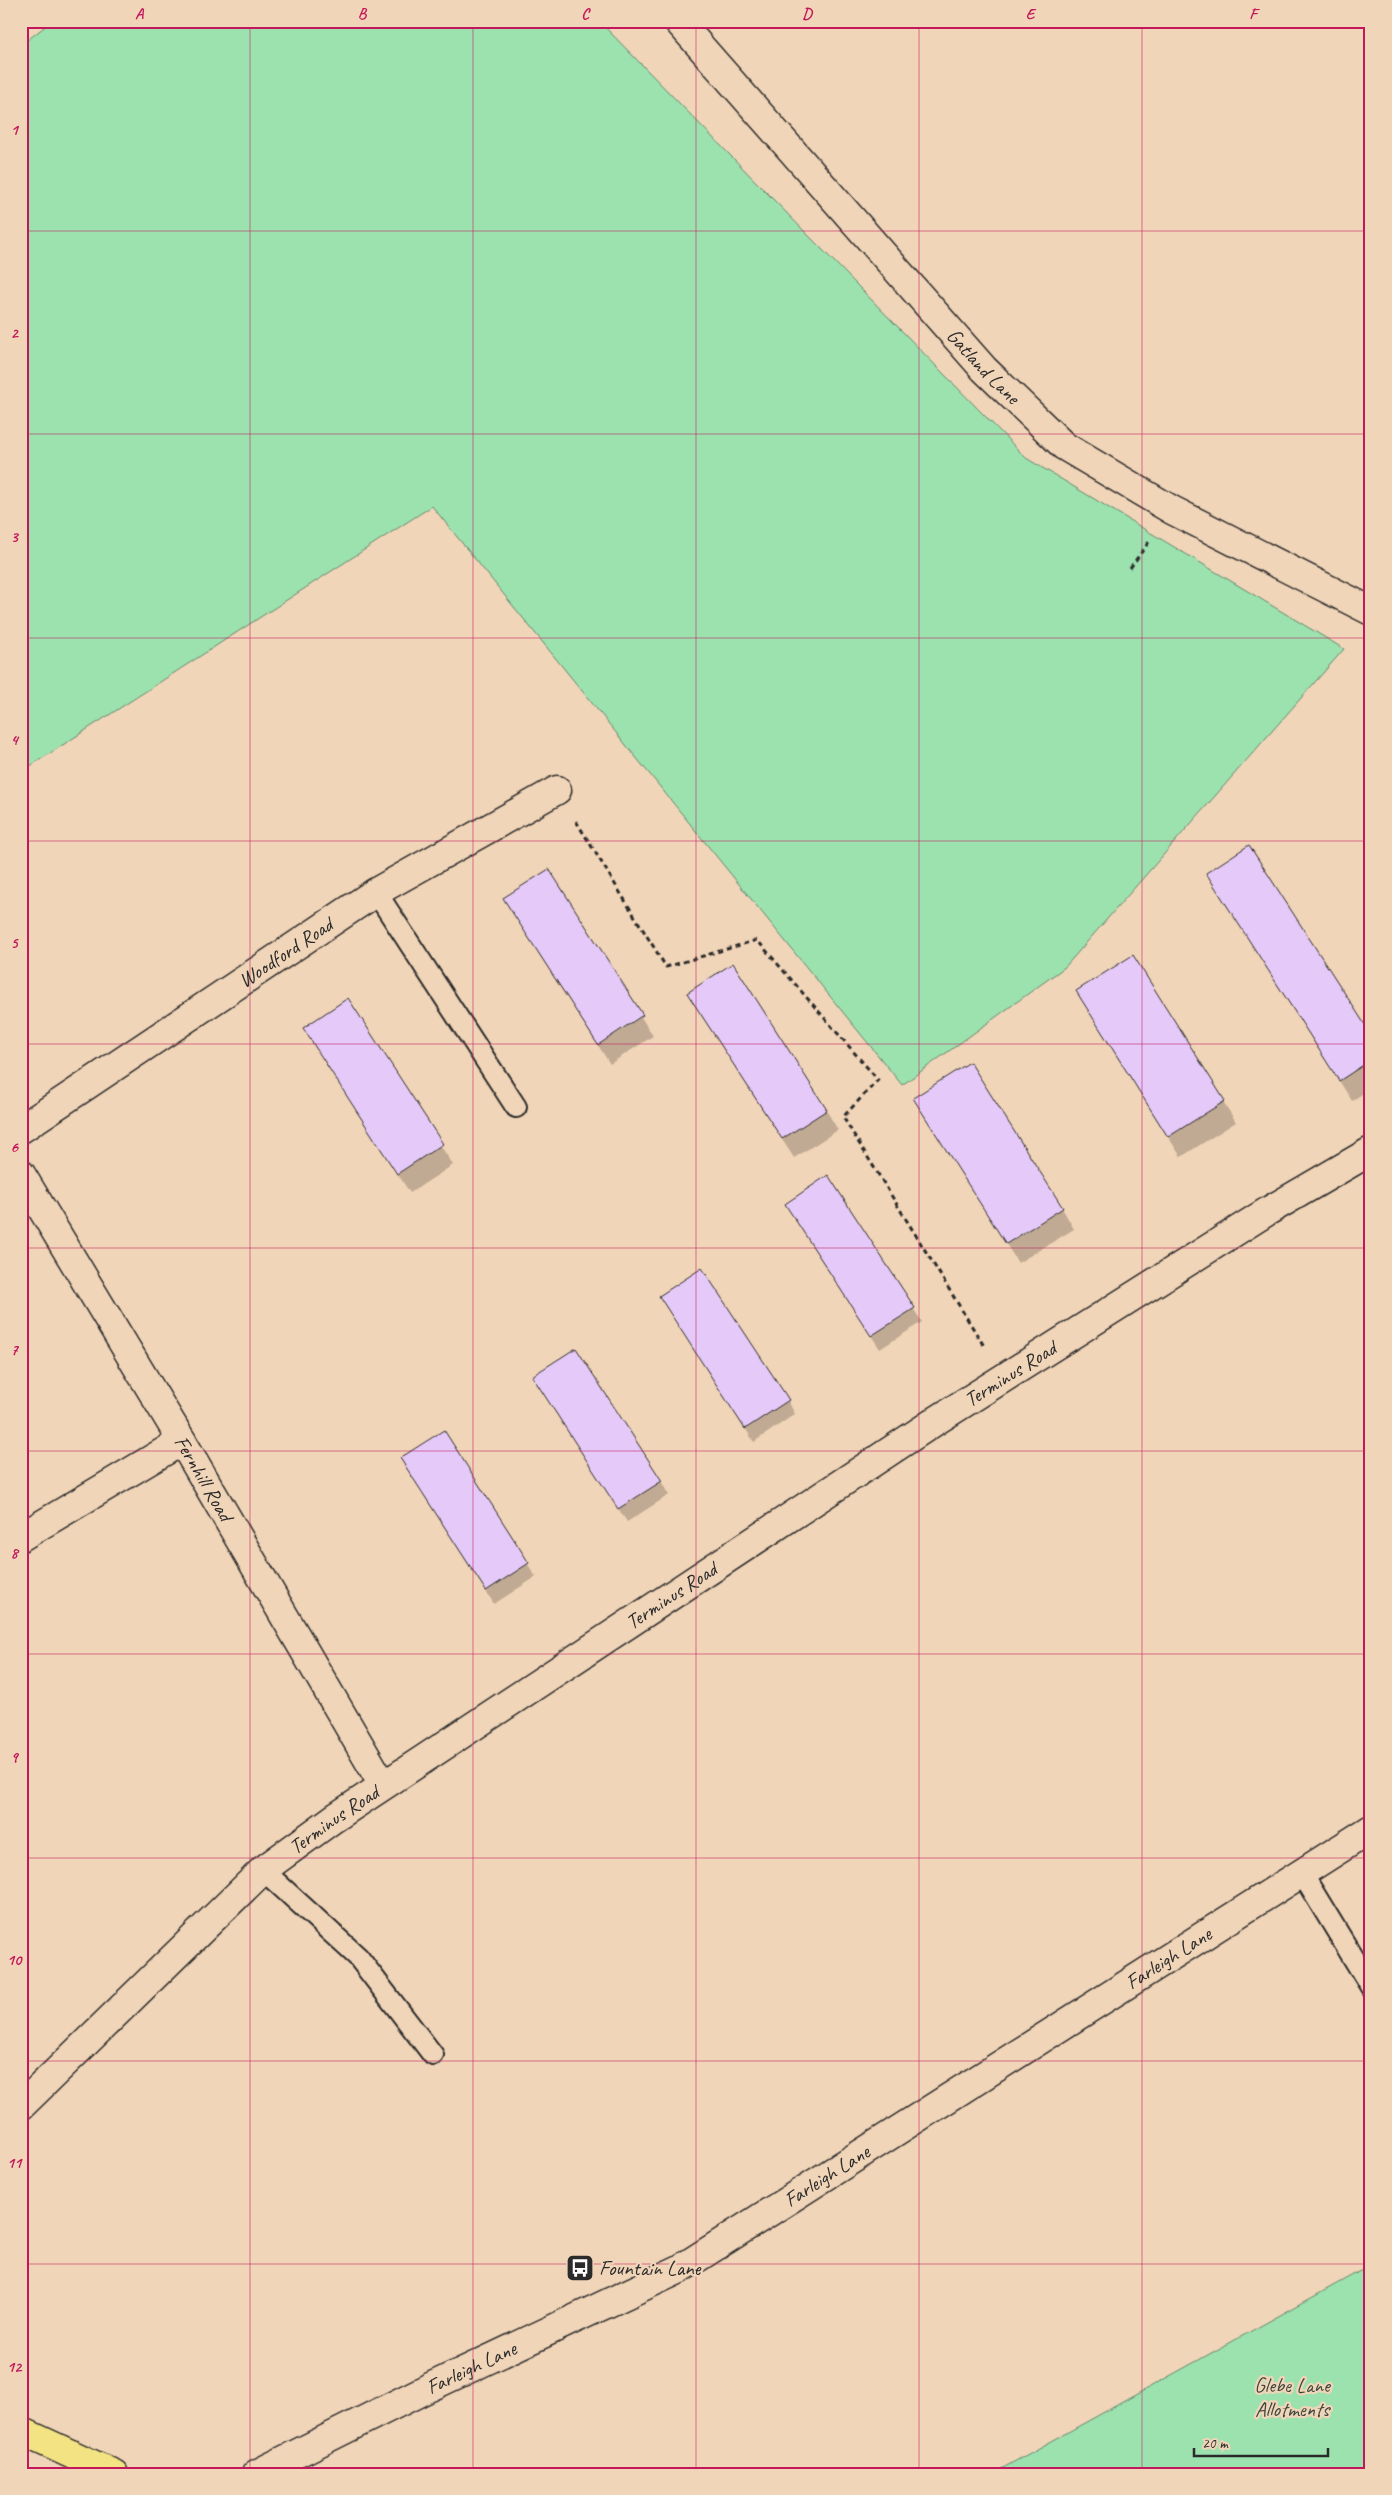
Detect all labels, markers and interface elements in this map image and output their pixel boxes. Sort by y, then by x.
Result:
text: A [135,4,145,24]
text: B [358,4,368,24]
text: C [581,4,591,24]
text: D [802,4,813,24]
text: E [1026,4,1037,24]
text: F [1249,4,1260,24]
text: 1 [10,120,19,140]
text: 2 [10,323,19,343]
street label: Gatland Lane [941,323,1027,411]
text: 3 [10,527,19,547]
text: 4 [10,730,19,750]
street label: Woodford Road [233,910,341,993]
text: 5 [11,933,20,953]
text: 6 [10,1137,19,1157]
street label: Terminus Road [959,1333,1064,1413]
text: 7 [10,1340,19,1360]
street label: Fernhill Road [169,1431,240,1528]
text: 8 [10,1543,19,1563]
street label: Terminus Road [621,1554,725,1635]
text: 9 [10,1747,19,1767]
street label: Terminus Road [284,1777,387,1860]
street label: Farleigh Lane [1121,1920,1217,1995]
text: 10 [7,1950,23,1970]
street label: Farleigh Lane [779,2138,876,2212]
text: 11 [7,2153,23,2173]
bus stop icon: Fountain Lane [565,2253,595,2283]
place label: Fountain Lane [599,2255,702,2281]
street label: Farleigh Lane [422,2335,521,2400]
text: 12 [7,2357,23,2377]
park label: Glebe Lane Allotments [1254,2372,1332,2422]
scale bar [1194,2425,1328,2457]
text: 20 m [1202,2434,1229,2453]

